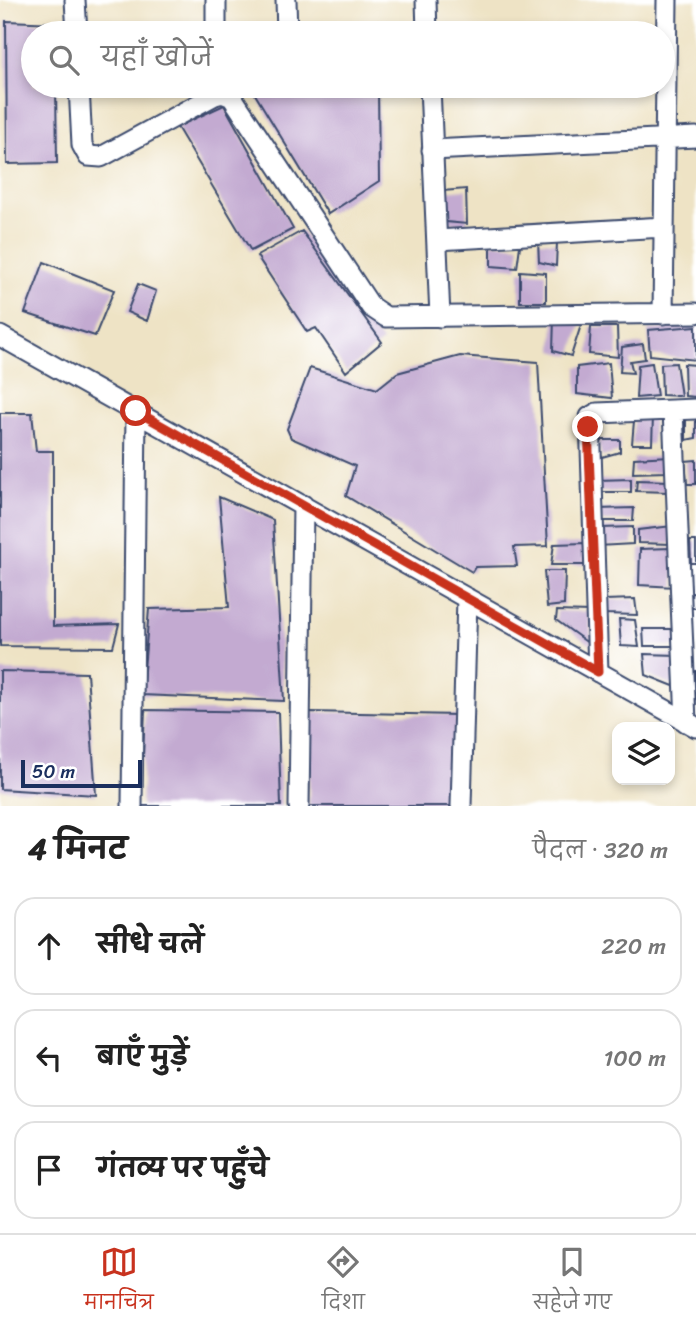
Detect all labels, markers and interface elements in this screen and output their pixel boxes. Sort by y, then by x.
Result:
search box [21,21,675,98]
text: यहाँ खोजें [101,34,213,80]
icon: search [45,41,83,79]
route start [120,395,151,426]
route end [572,411,603,442]
map controls [612,722,675,785]
button: layers [612,722,675,785]
text: 50 m [32,755,75,788]
scale bar [21,757,142,789]
text: 4 मिनट [28,822,127,876]
text: पैदल · 320 m [533,830,668,871]
text: सीधे चलें [97,921,204,967]
text: 220 m [601,926,666,967]
icon: ahead [30,927,68,965]
text: बाएँ मुड़ें [97,1033,188,1079]
text: 100 m [603,1038,666,1079]
icon: left [30,1039,68,1077]
text: गंतव्य पर पहुँचे [97,1145,269,1191]
icon: arrive [30,1151,68,1189]
tab: मानचित्र [84,1243,154,1323]
tab: दिशा [322,1243,365,1323]
tab: सहेजे गए [533,1243,612,1323]

